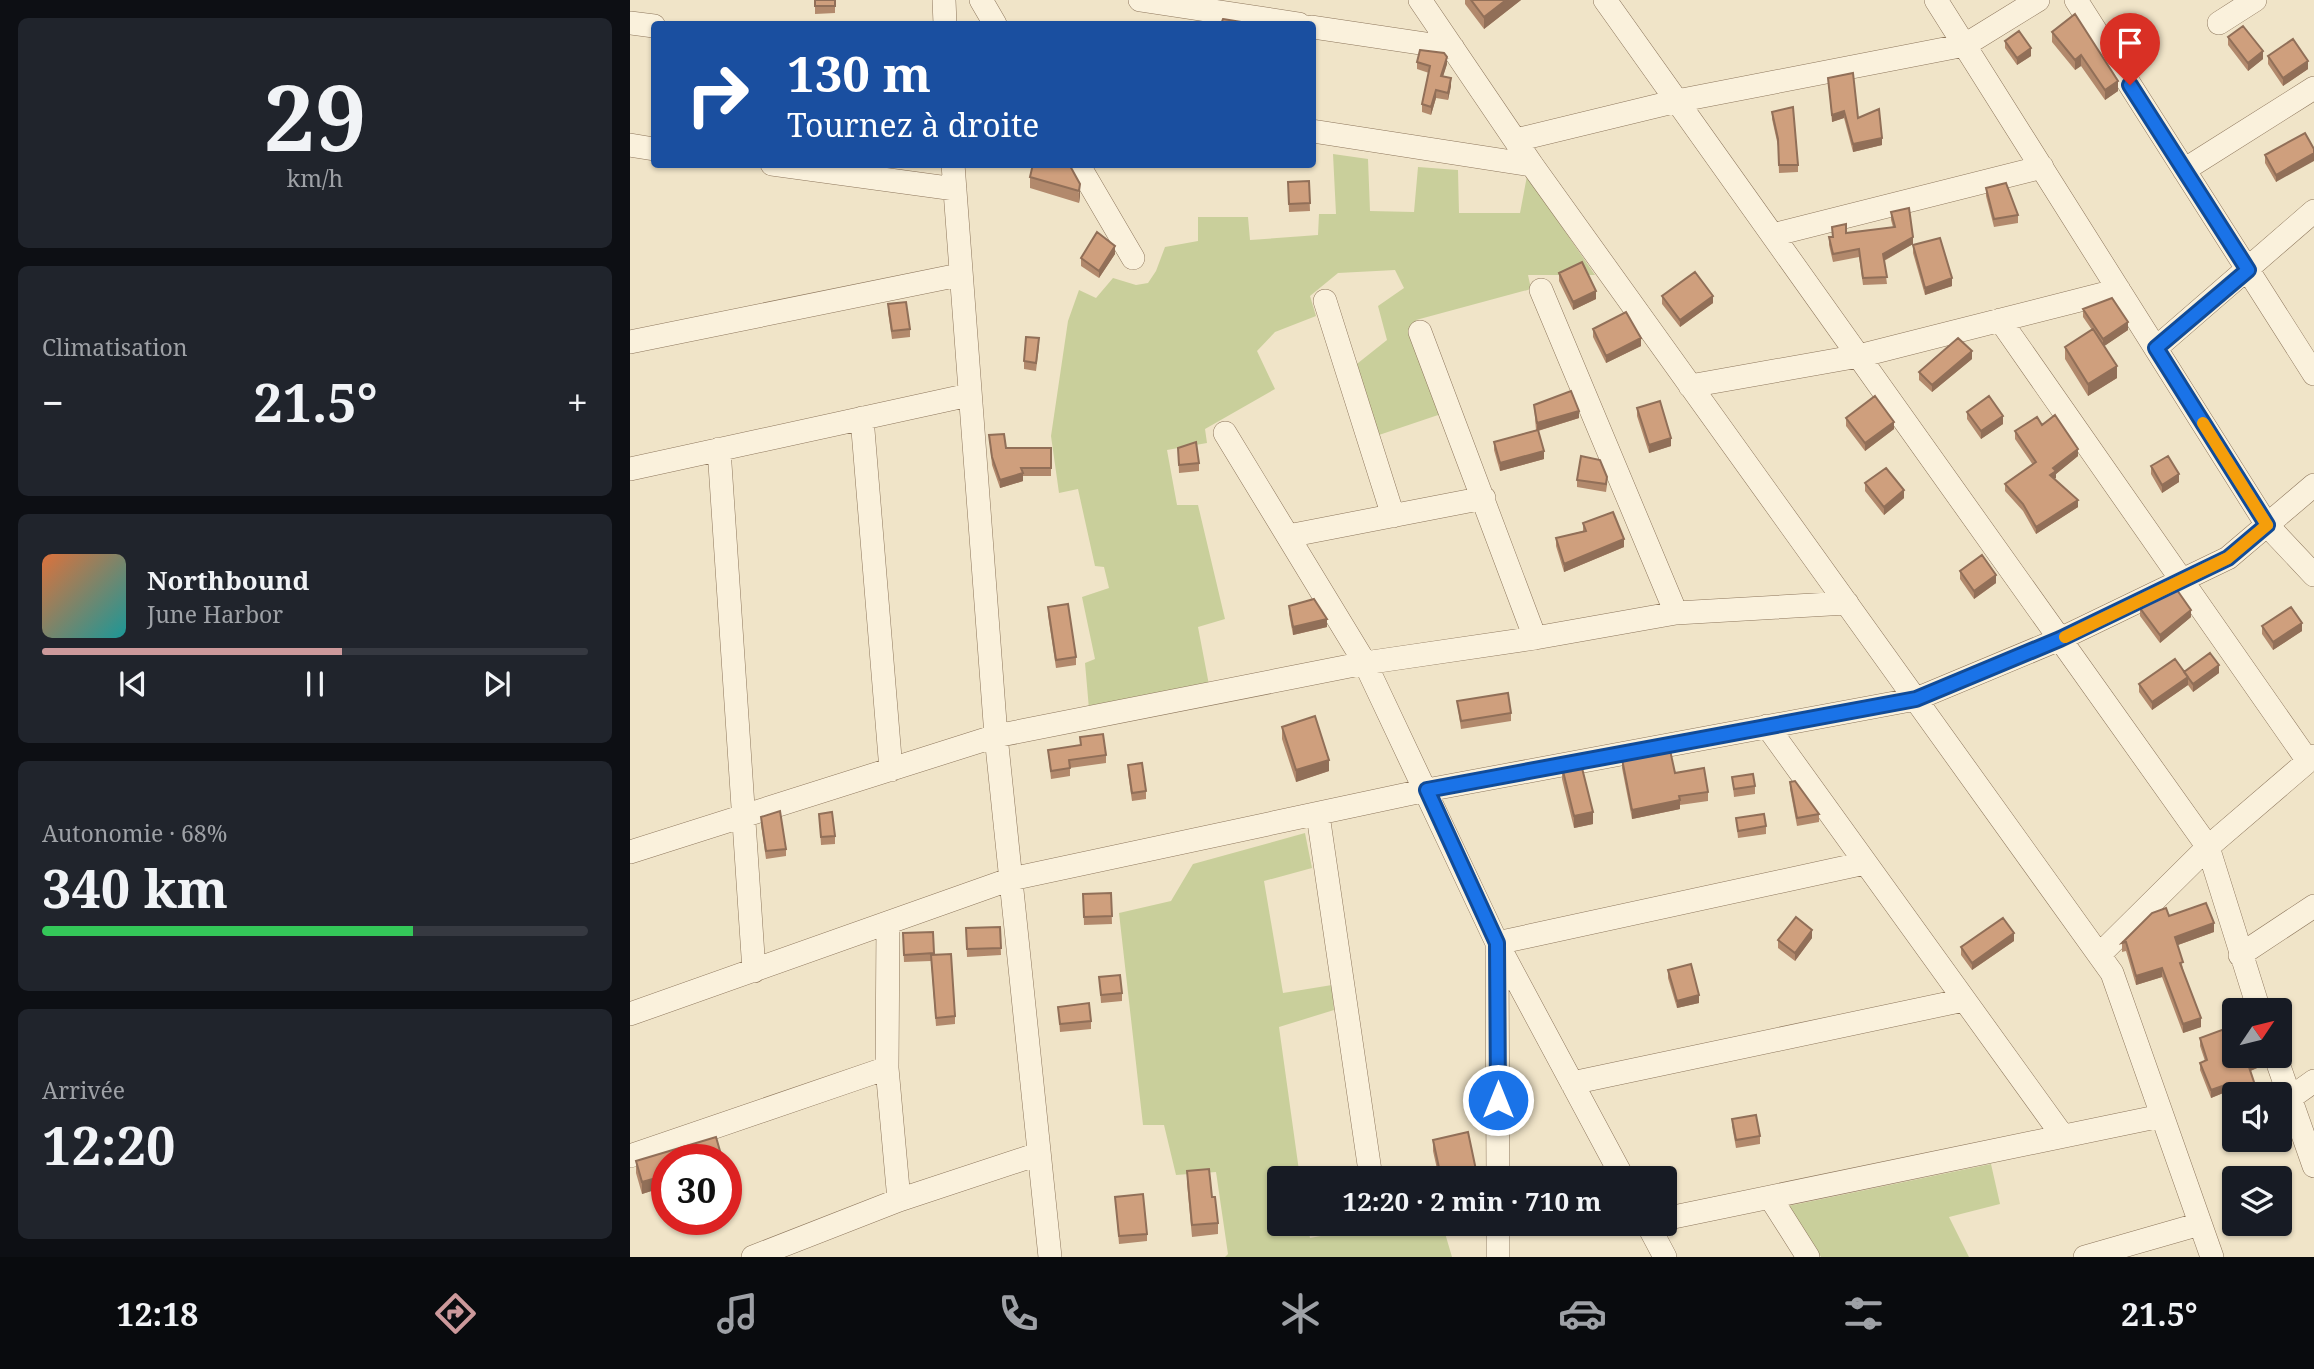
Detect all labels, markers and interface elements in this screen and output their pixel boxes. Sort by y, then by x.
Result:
pin [2100,13,2160,85]
icon: arrive [2111,24,2149,62]
text: 130 m [787,40,931,106]
icon: right [672,49,763,140]
text: 29 [264,54,366,178]
text: Tournez à droite [787,103,1039,146]
text: km/h [287,162,343,194]
text: Climatisation [42,331,188,363]
text: 21.5° [253,366,378,437]
text: − [42,376,64,428]
text: + [567,376,588,428]
text: Northbound [147,562,309,598]
text: June Harbor [147,598,283,630]
icon: previous [114,665,152,703]
icon: pause [296,665,334,703]
icon: next [478,665,516,703]
text: Autonomie · 68% [42,817,227,849]
text: 340 km [42,852,228,923]
north arrow [2222,998,2292,1068]
map controls [2222,998,2292,1236]
position arrow [1461,1063,1535,1137]
text: Arrivée [42,1074,125,1106]
button: sound [2222,1082,2292,1152]
text: 12:20 [42,1109,175,1180]
speed limit sign: 30 [651,1144,742,1235]
button: layers [2222,1166,2292,1236]
text: 12:20 · 2 min · 710 m [1342,1183,1602,1219]
icon: directions [431,1289,480,1338]
icon: music [713,1289,762,1338]
icon: phone [994,1289,1043,1338]
icon: climate [1276,1289,1325,1338]
icon: car [1558,1289,1607,1338]
icon: filters [1839,1289,1888,1338]
text: 12:18 [116,1292,198,1335]
text: 21.5° [2121,1292,2198,1335]

